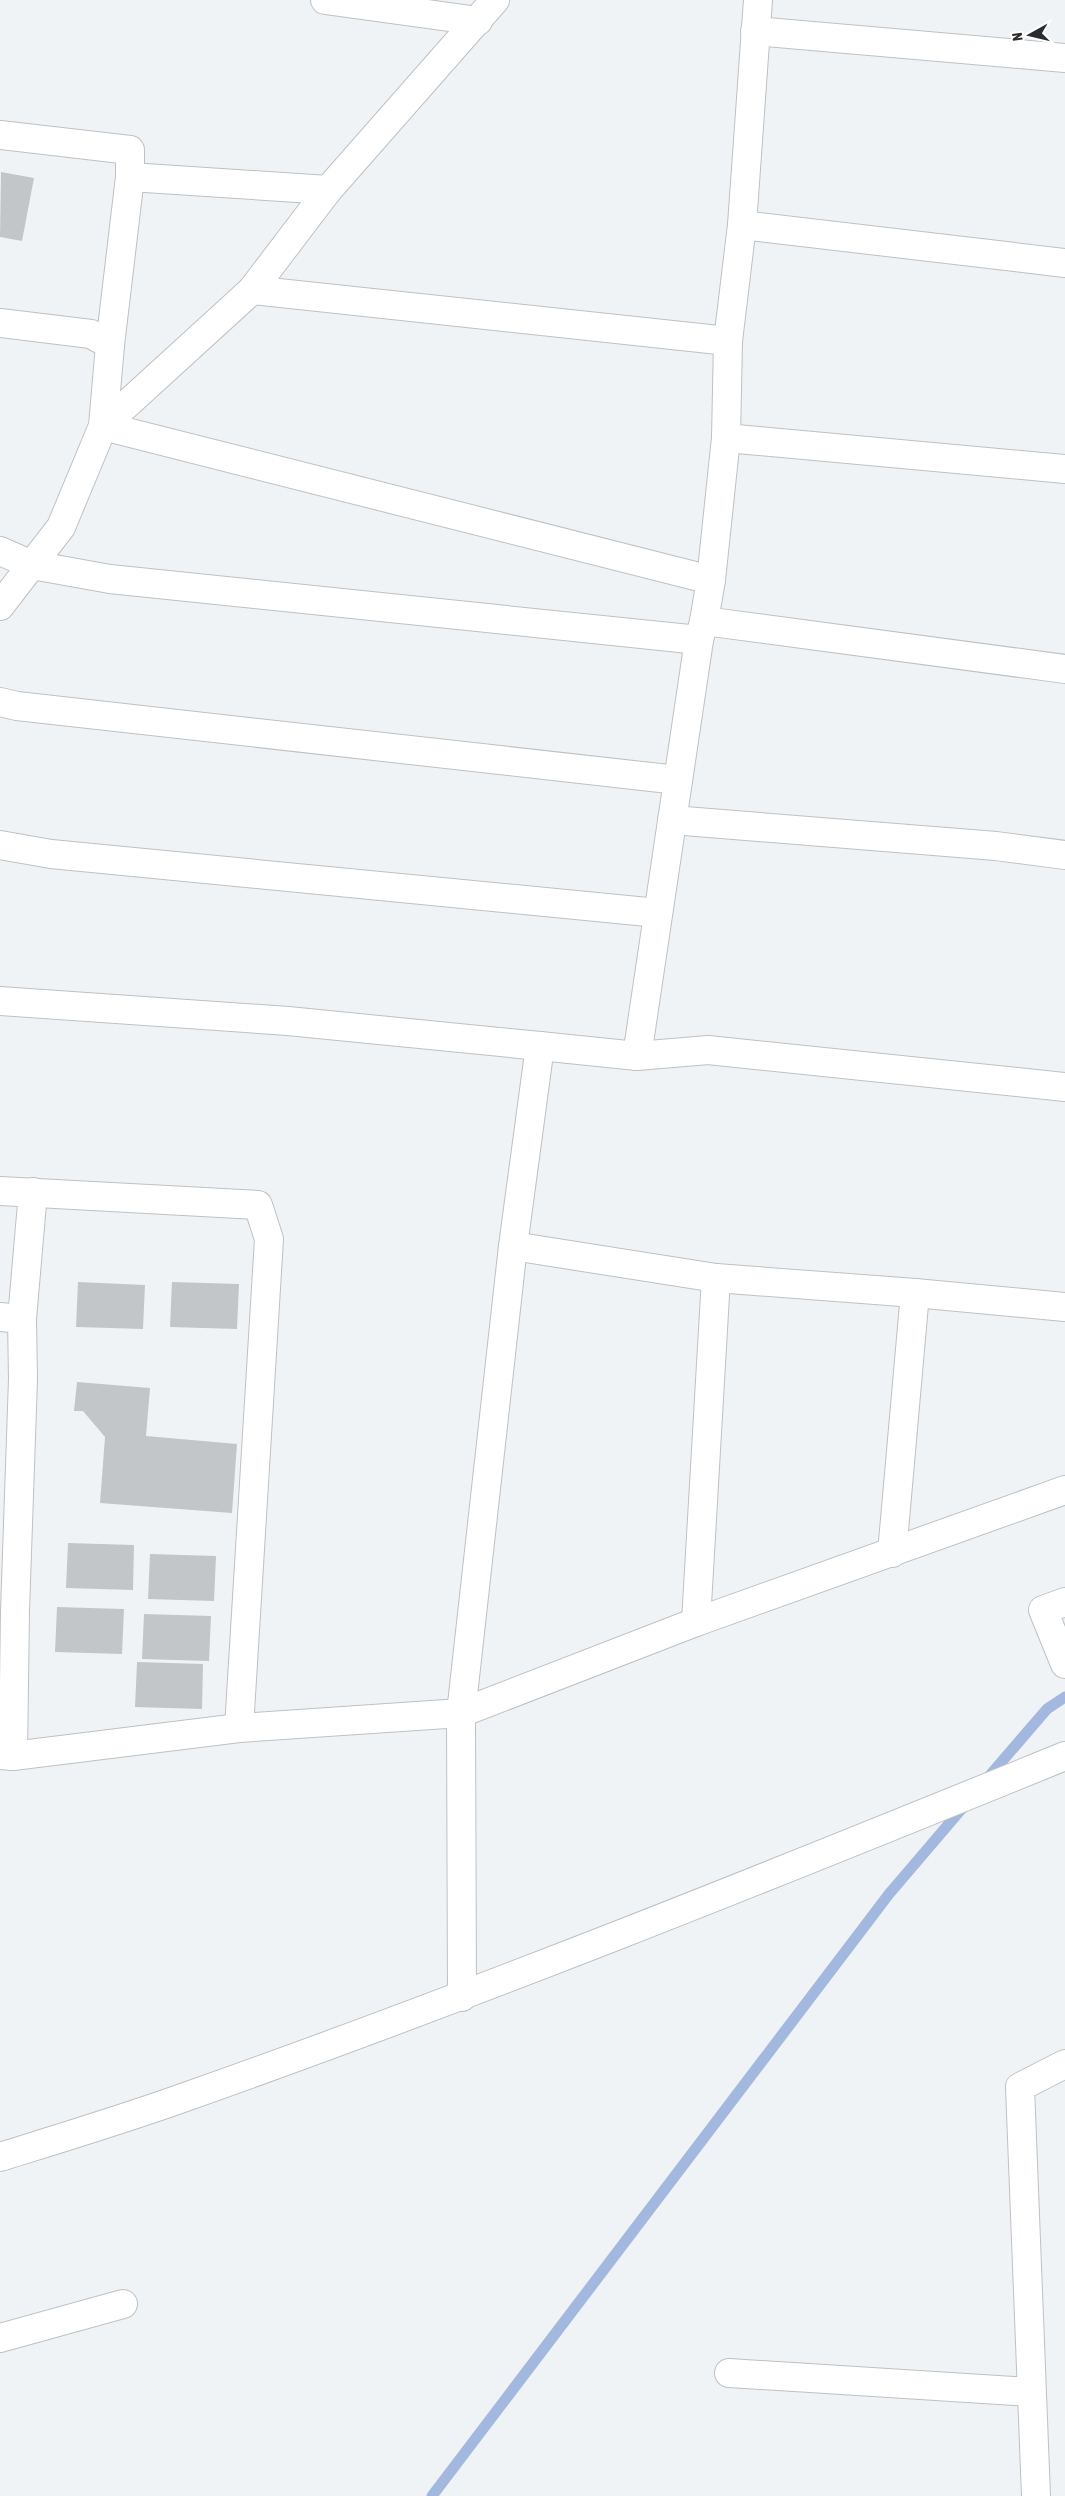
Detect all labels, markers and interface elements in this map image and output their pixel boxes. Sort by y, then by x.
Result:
north arrow [1005,10,1055,60]
text: N [1009,32,1026,42]

